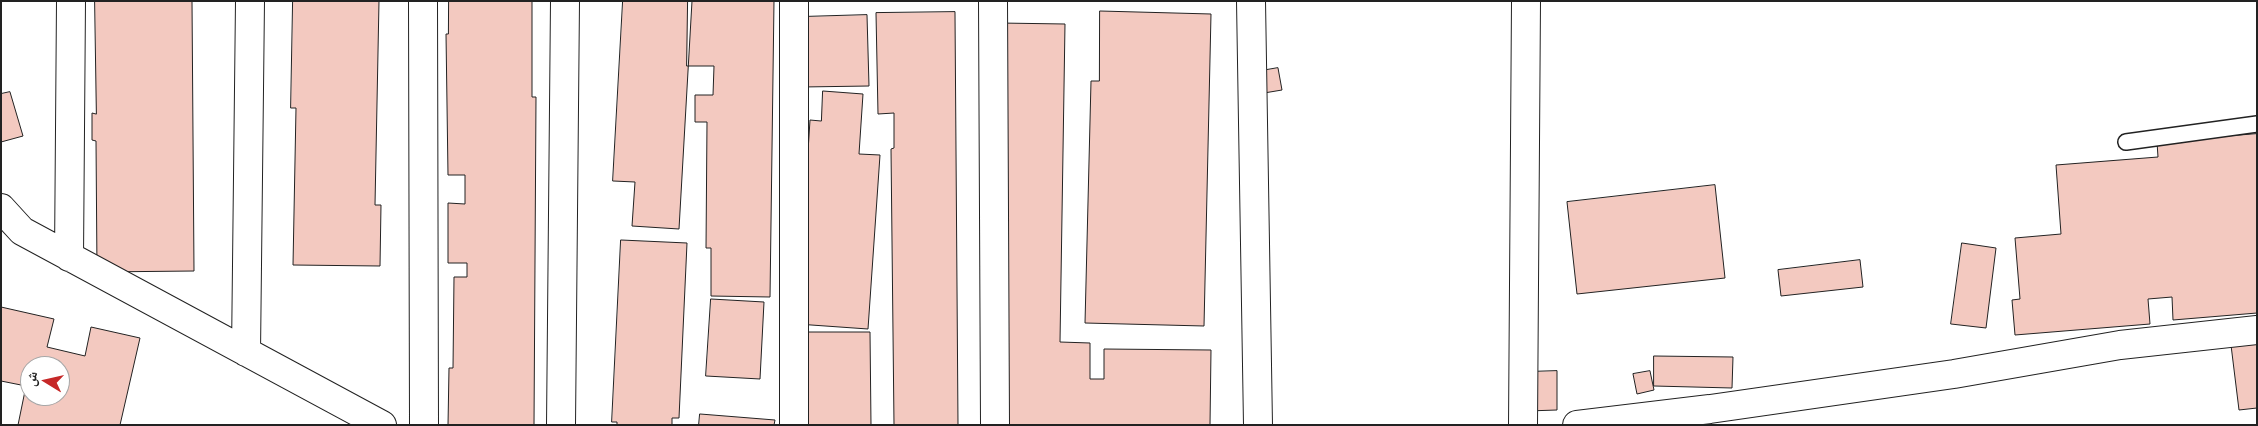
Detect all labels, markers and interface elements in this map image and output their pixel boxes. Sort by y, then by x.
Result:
north arrow [20,356,70,406]
text: ش [21,370,41,388]

